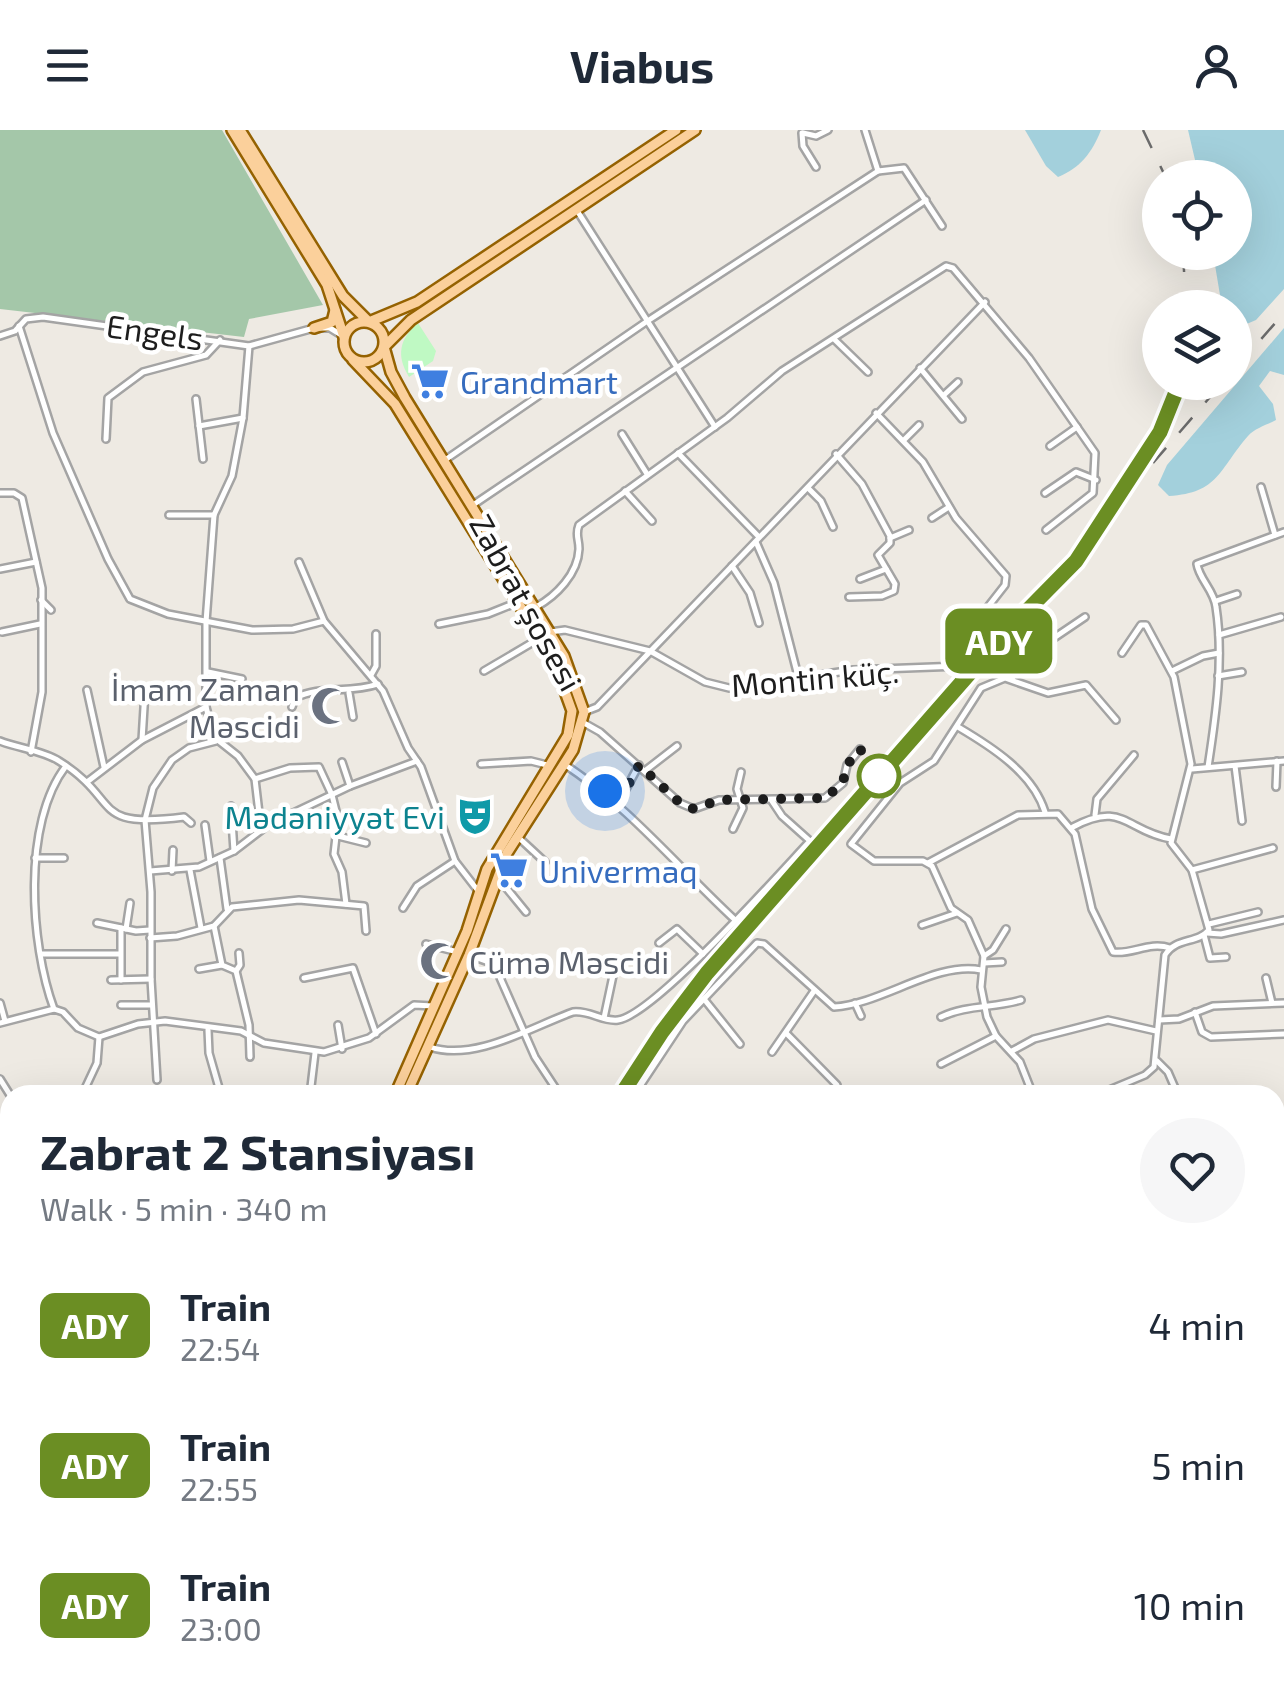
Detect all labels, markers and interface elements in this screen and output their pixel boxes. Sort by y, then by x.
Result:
icon: menu [40,38,95,93]
text: Viabus [570,38,714,92]
icon: person [1189,38,1244,93]
map controls [1142,160,1252,400]
button: locate [1142,160,1252,270]
button: layers [1142,290,1252,400]
street label: Engels [104,305,206,357]
supermarket icon: Grandmart [409,360,451,402]
place label: Grandmart [460,362,618,400]
street label: Zabrat şosesi [461,507,591,698]
line badge: ADY [942,608,1056,674]
text: ADY [965,620,1033,662]
street label: Montin küç. [730,651,901,705]
place label: İmam Zaman Məscidi [111,669,300,744]
mosque icon: İmam Zaman Məscidi [309,685,351,727]
unlabelled marker [858,755,900,797]
your location [580,766,630,816]
theatre icon: Mədəniyyət Evi [454,795,496,837]
place label: Mədəniyyət Evi [225,797,445,835]
supermarket icon: Univermaq [488,849,530,891]
place label: Univermaq [539,851,697,889]
mosque icon: Cümə Məscidi [418,940,460,982]
place label: Cümə Məscidi [469,942,669,980]
button: heart [1140,1118,1245,1223]
text: Zabrat 2 Stansiyası [40,1122,476,1180]
text: Walk · 5 min · 340 m [40,1189,327,1227]
text: Train [180,1283,271,1329]
text: 4 min [1148,1302,1245,1348]
text: ADY [61,1304,129,1346]
text: 22:54 [180,1329,260,1367]
text: Train [180,1423,271,1469]
text: 5 min [1151,1442,1245,1488]
text: ADY [61,1444,129,1486]
text: 22:55 [180,1469,258,1507]
text: Train [180,1563,271,1609]
text: 10 min [1134,1582,1245,1628]
text: ADY [61,1584,129,1626]
text: 23:00 [180,1609,262,1647]

